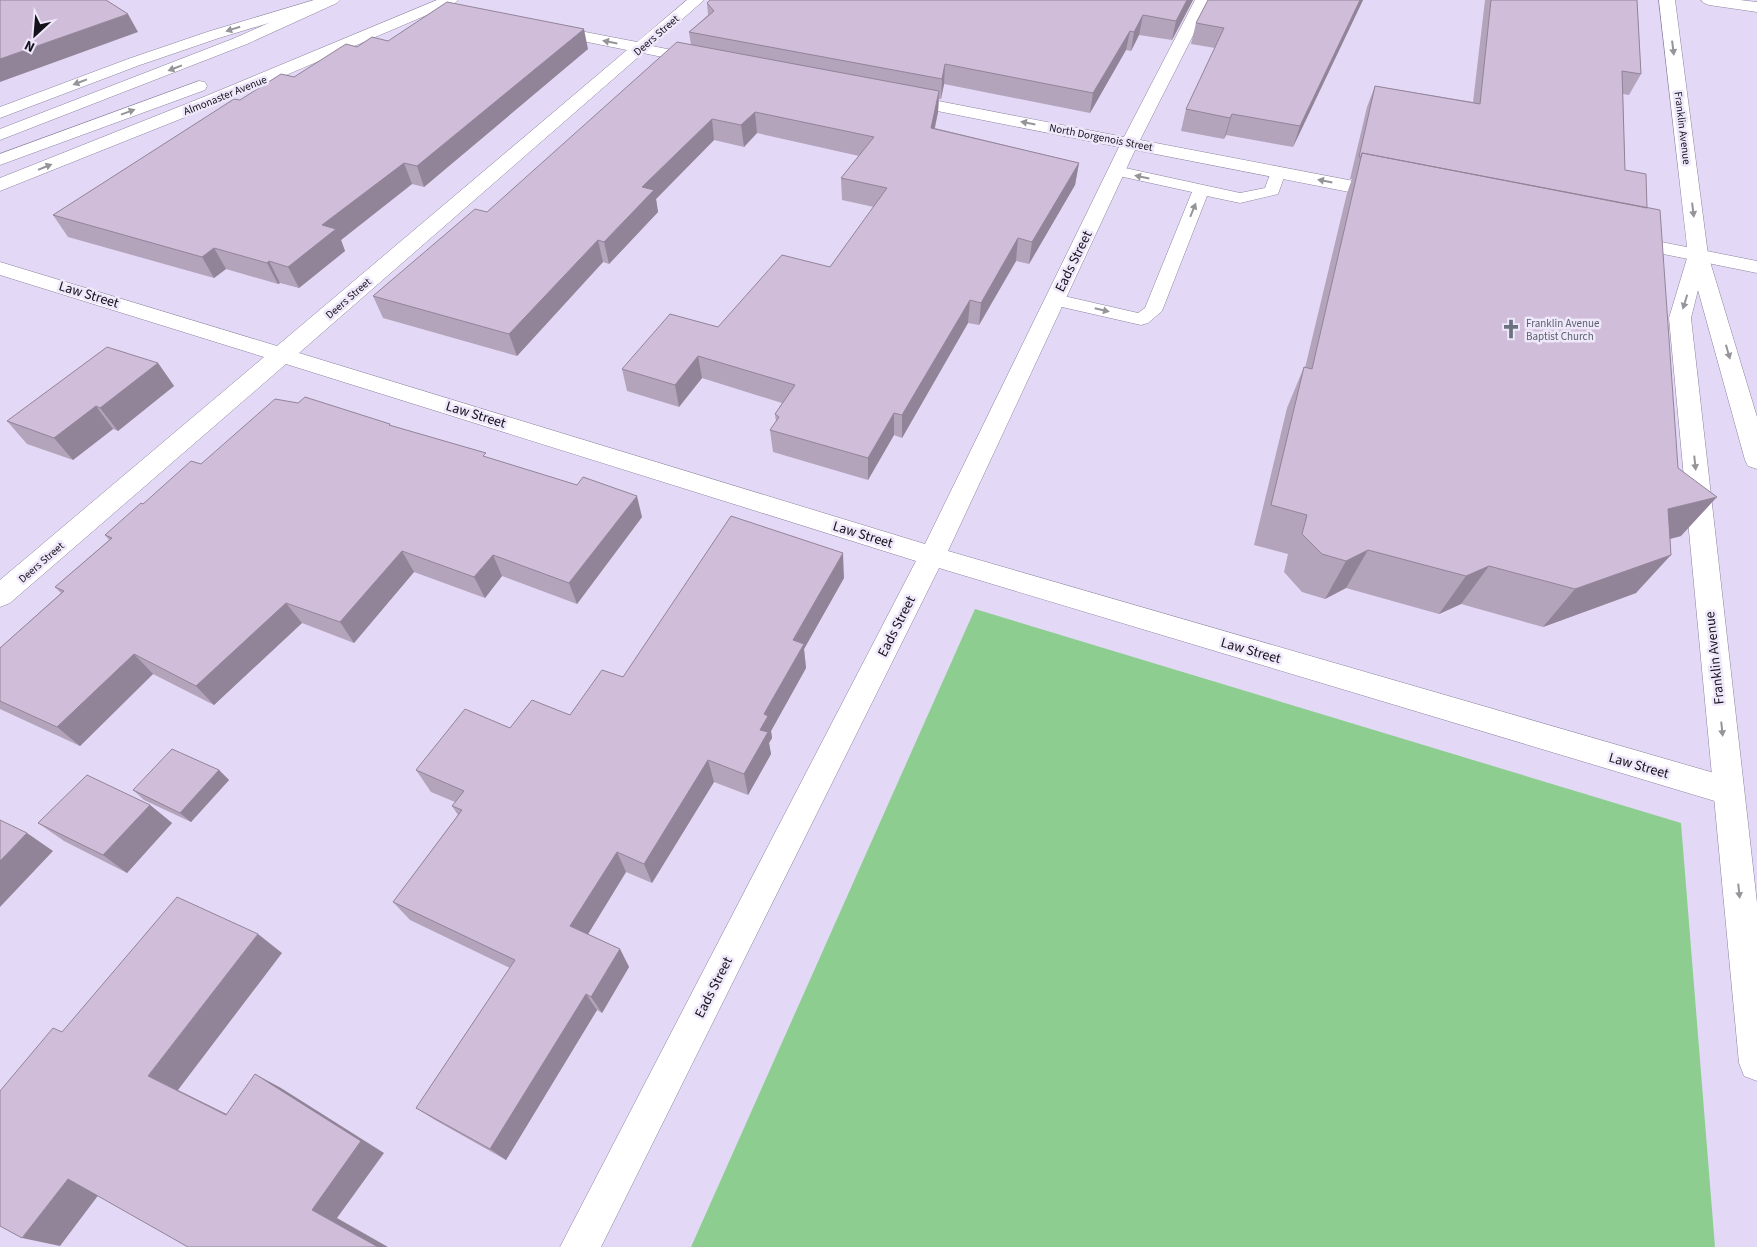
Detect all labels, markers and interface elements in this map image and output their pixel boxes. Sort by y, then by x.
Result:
north arrow [10,10,60,60]
street label: Deers Street [630,11,683,59]
one-way arrow [226,25,241,33]
text: N [21,35,38,57]
one-way arrow [602,38,618,46]
one-way arrow [1669,41,1677,57]
one-way arrow [167,64,182,72]
street label: Almonaster Avenue [181,72,270,119]
one-way arrow [73,79,87,87]
street label: Franklin Avenue [1671,91,1694,166]
one-way arrow [121,108,136,116]
one-way arrow [1019,118,1035,126]
street label: North Dorgenois Street [1048,120,1154,155]
one-way arrow [38,163,53,171]
one-way arrow [1134,173,1149,181]
one-way arrow [1317,177,1332,185]
one-way arrow [1189,202,1197,217]
one-way arrow [1689,202,1697,218]
street label: Eads Street [1050,227,1097,295]
street label: Deers Street [322,274,375,322]
street label: Law Street [56,276,121,314]
one-way arrow [1680,295,1688,310]
one-way arrow [1095,306,1110,314]
place label: Franklin Avenue Baptist Church [1526,316,1600,344]
church icon: Franklin Avenue Baptist Church [1500,318,1522,340]
one-way arrow [1724,345,1732,360]
street label: Law Street [443,396,508,434]
one-way arrow [1691,455,1699,471]
street label: Law Street [830,516,895,554]
street label: Deers Street [15,538,68,586]
street label: Eads Street [873,592,921,660]
street label: Franklin Avenue [1700,610,1730,705]
street label: Law Street [1218,633,1283,669]
one-way arrow [1718,721,1726,737]
street label: Law Street [1606,748,1671,784]
one-way arrow [1735,883,1743,899]
street label: Eads Street [690,953,738,1021]

